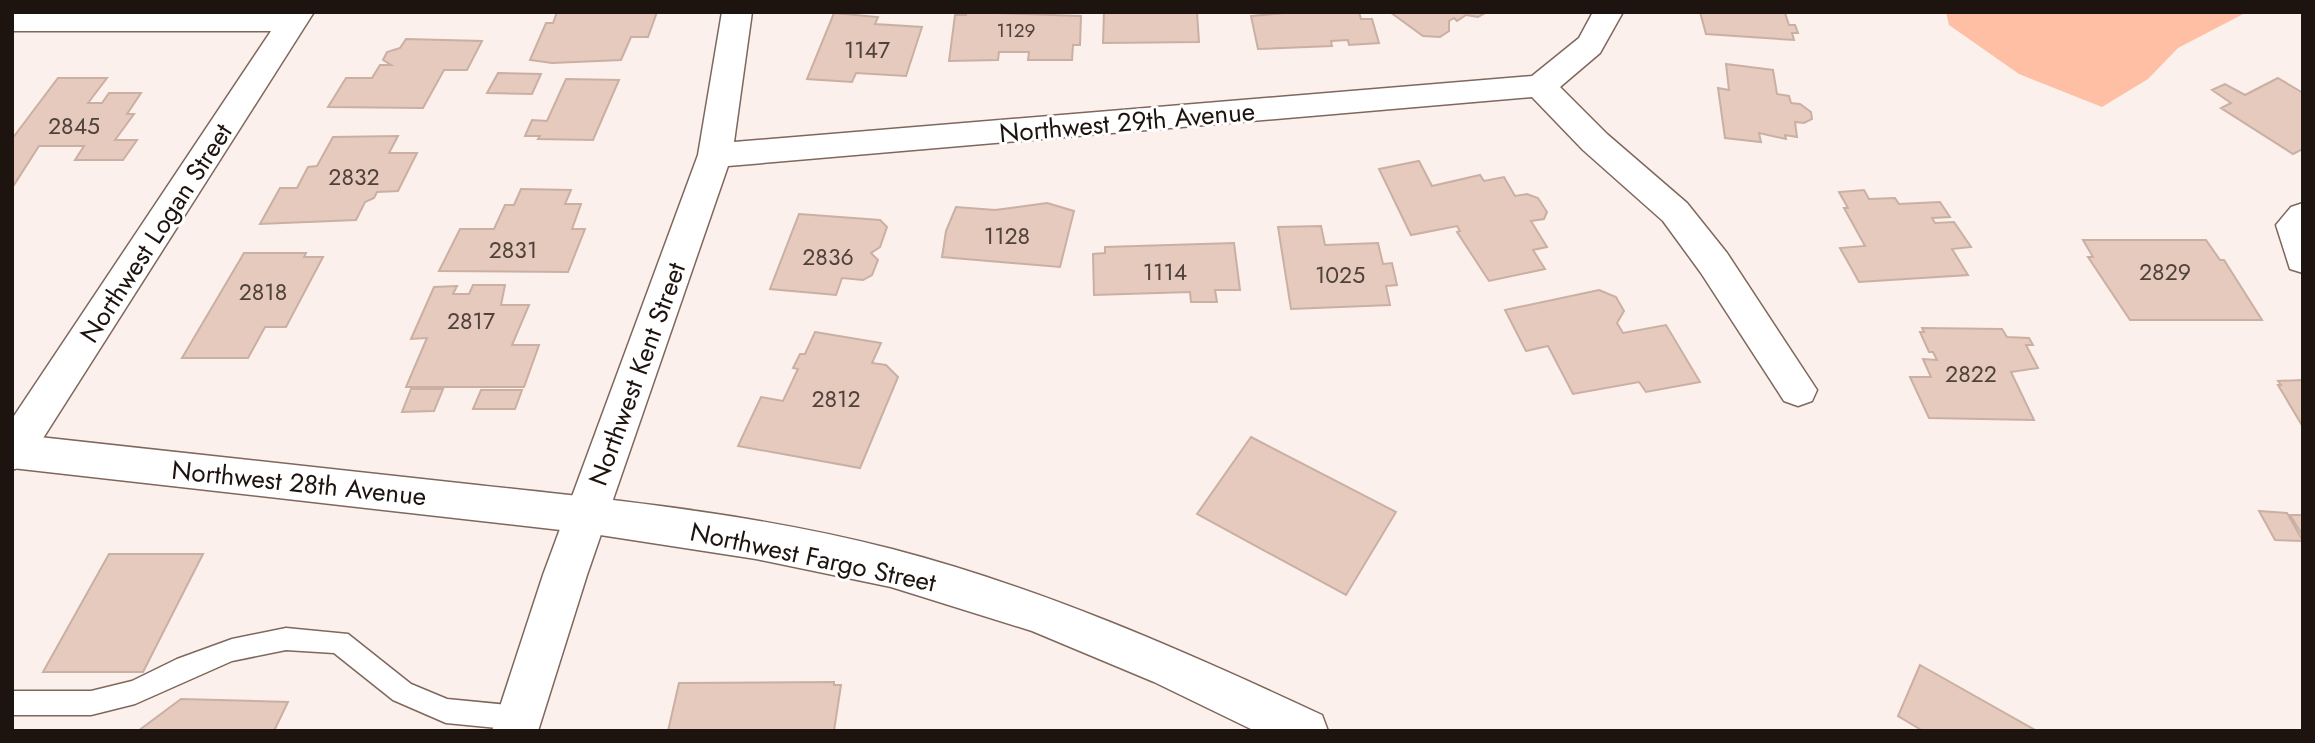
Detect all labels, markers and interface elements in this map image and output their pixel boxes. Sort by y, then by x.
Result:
house number: 1129 [997,17,1035,44]
house number: 1147 [844,33,890,67]
street label: Northwest 29th Avenue [997,92,1257,152]
house number: 2845 [48,109,100,143]
street label: Northwest Logan Street [71,115,242,350]
house number: 2832 [328,160,380,194]
house number: 1128 [984,219,1030,253]
house number: 2831 [489,233,537,267]
house number: 2836 [802,240,854,274]
house number: 1114 [1143,255,1187,289]
house number: 2829 [2139,255,2191,289]
street label: Northwest Kent Street [579,256,695,491]
house number: 1025 [1315,258,1365,292]
house number: 2818 [239,275,287,309]
house number: 2817 [447,304,495,338]
house number: 2822 [1945,357,1997,391]
house number: 2812 [811,382,861,416]
street label: Northwest 28th Avenue [170,451,428,515]
street label: Northwest Fargo Street [687,512,940,602]

